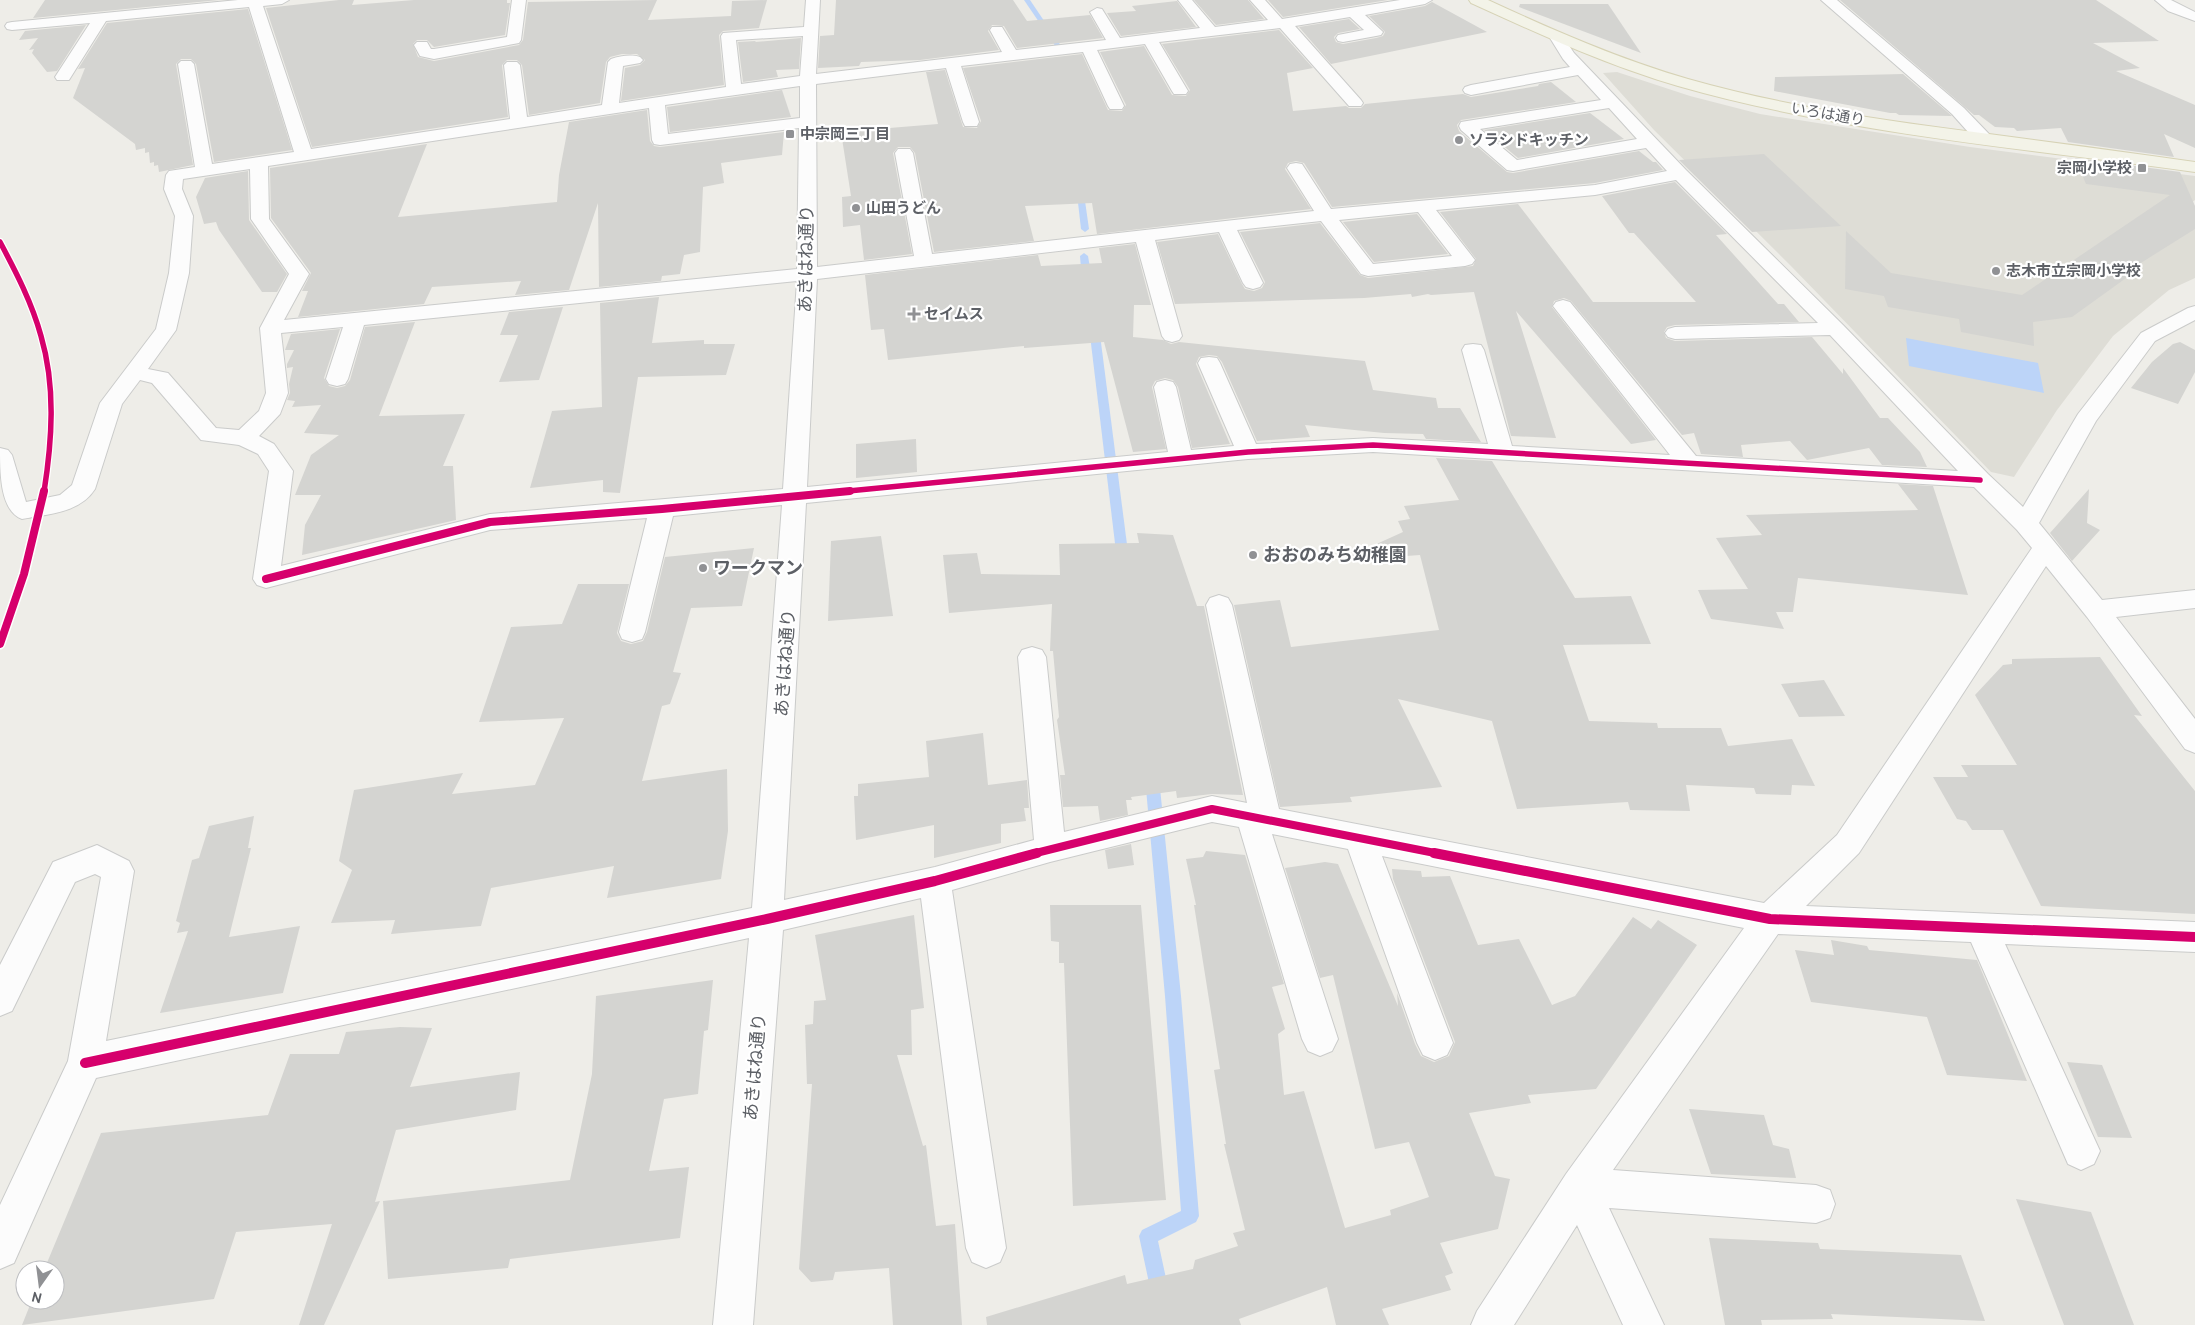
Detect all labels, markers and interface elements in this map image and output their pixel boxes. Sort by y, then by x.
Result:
street label: いろは通り [1789,99,1867,129]
place label: 中宗岡三丁目 [800,125,890,143]
marker: 中宗岡三丁目 [784,128,796,140]
place label: ソラシドキッチン [1469,131,1589,149]
marker: ソラシドキッチン [1453,134,1465,146]
place label: 宗岡小学校 [2057,159,2132,177]
marker: 宗岡小学校 [2136,162,2148,174]
place label: 山田うどん [866,199,941,217]
marker: 山田うどん [850,202,862,214]
street label: あきはね通り [794,205,818,313]
place label: 志木市立宗岡小学校 [2006,262,2141,280]
marker: 志木市立宗岡小学校 [1990,265,2002,277]
place label: セイムス [924,305,984,323]
marker: セイムス [908,308,920,320]
place label: おおのみち幼稚園 [1263,544,1407,566]
marker: おおのみち幼稚園 [1247,549,1259,561]
place label: ワークマン [713,557,803,579]
marker: ワークマン [697,562,709,574]
street label: あきはね通り [770,608,800,718]
street label: あきはね通り [739,1012,771,1122]
north arrow [15,1260,65,1310]
text: N [30,1288,44,1308]

